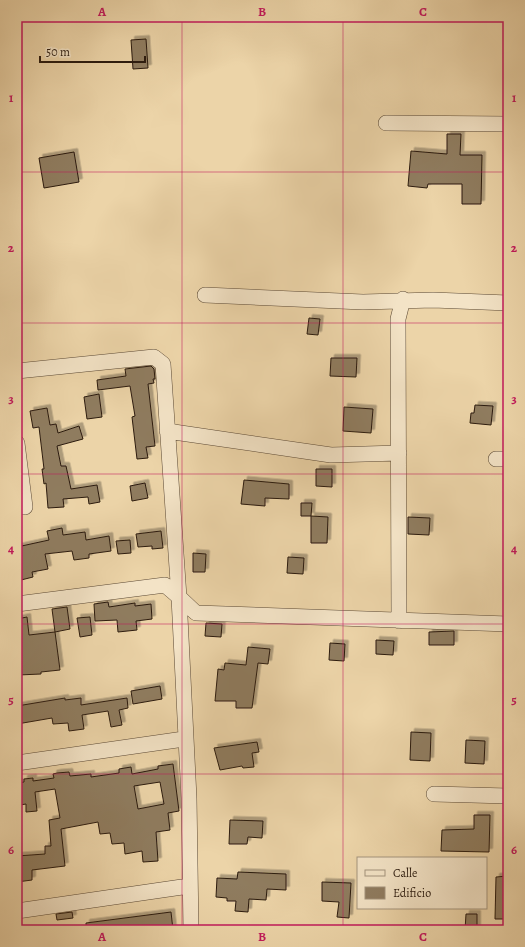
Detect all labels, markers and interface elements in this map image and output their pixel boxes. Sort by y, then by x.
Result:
text: A [97,3,107,20]
text: B [258,3,266,20]
text: C [419,3,427,20]
scale bar [40,38,145,64]
text: 50 m [46,44,70,60]
text: 1 [9,89,14,106]
text: 1 [512,89,517,106]
text: 2 [8,239,15,256]
text: 2 [511,239,518,256]
text: 3 [8,390,14,407]
text: 3 [511,390,517,407]
text: 4 [8,540,14,557]
text: 4 [511,540,517,557]
text: 5 [8,691,14,708]
text: 5 [511,691,517,708]
text: 6 [8,841,14,858]
text: 6 [511,841,517,858]
legend [357,857,487,909]
text: Calle [393,865,417,881]
text: Edificio [393,885,431,901]
text: A [97,928,107,945]
text: B [258,928,266,945]
text: C [419,928,427,945]

